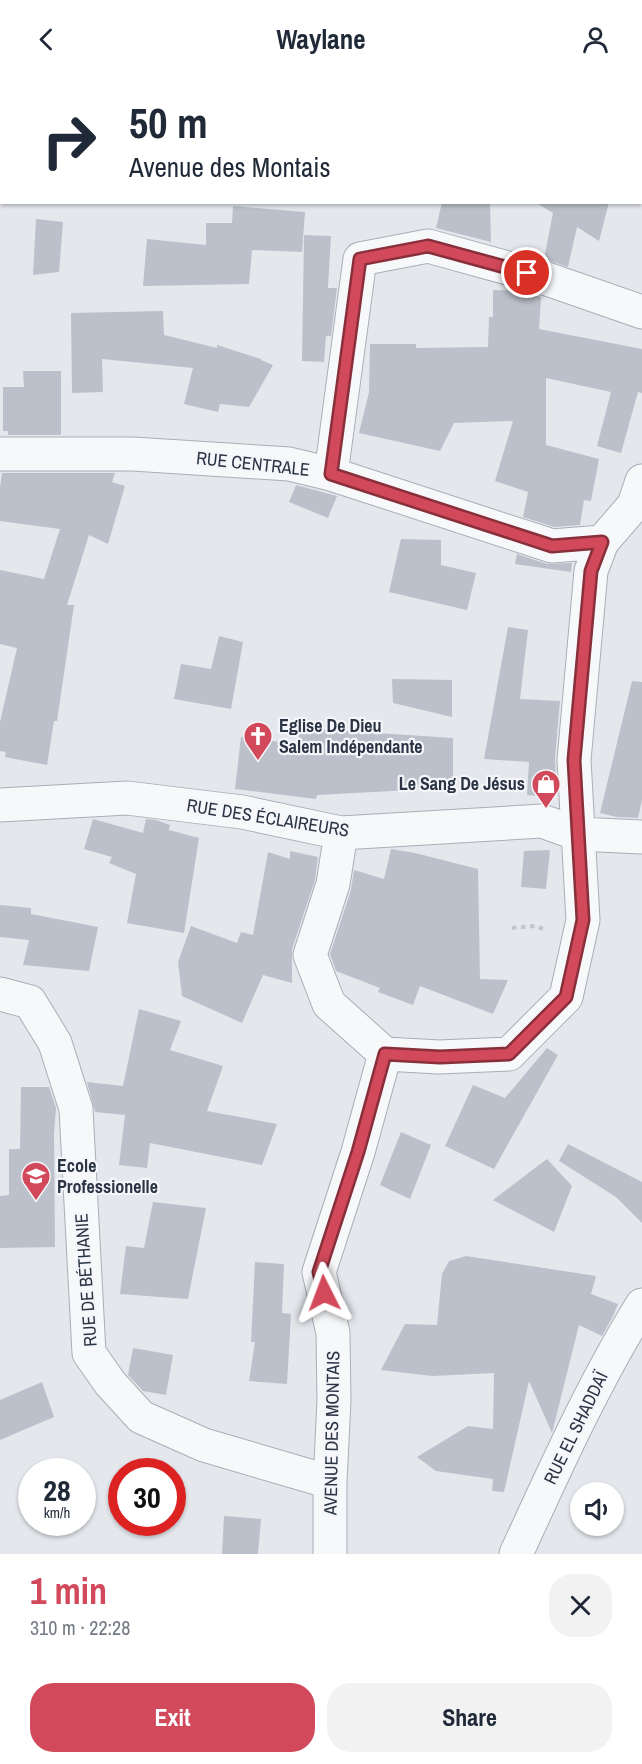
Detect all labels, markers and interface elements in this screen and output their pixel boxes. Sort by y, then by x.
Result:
text: Waylane [276,21,366,57]
icon: back [30,23,63,56]
icon: person [579,23,612,56]
text: 50 m [129,95,208,151]
icon: right [30,102,108,180]
text: Avenue des Montais [129,149,330,185]
pin [501,247,552,298]
icon: arrive [510,256,543,289]
street label: RUE CENTRALE [195,445,311,482]
place label: Eglise De Dieu Salem Indépendante [279,713,423,759]
church icon: Eglise De Dieu Salem Indépendante [242,720,274,762]
shop icon: Le Sang De Jésus [530,768,562,810]
place label: Le Sang De Jésus [399,771,525,796]
street label: RUE DES ÉCLAIREURS [185,792,351,843]
place label: Ecole Professionelle [57,1153,158,1199]
school or university icon: Ecole Professionelle [20,1160,52,1202]
street label: RUE DE BÉTHANIE [68,1212,103,1348]
position arrow [292,1261,356,1325]
street label: AVENUE DES MONTAIS [318,1350,345,1516]
street label: RUE EL SHADDAÏ [537,1366,614,1488]
speed limit sign: 30 [108,1458,186,1536]
text: 28 [43,1470,71,1510]
map controls [570,1482,624,1536]
button: sound [570,1482,624,1536]
text: km/h [44,1502,70,1523]
text: 1 min [30,1567,107,1615]
button: close [549,1574,612,1637]
text: 310 m · 22:28 [30,1614,130,1641]
button: Exit [30,1683,315,1752]
button: Share [327,1683,612,1752]

